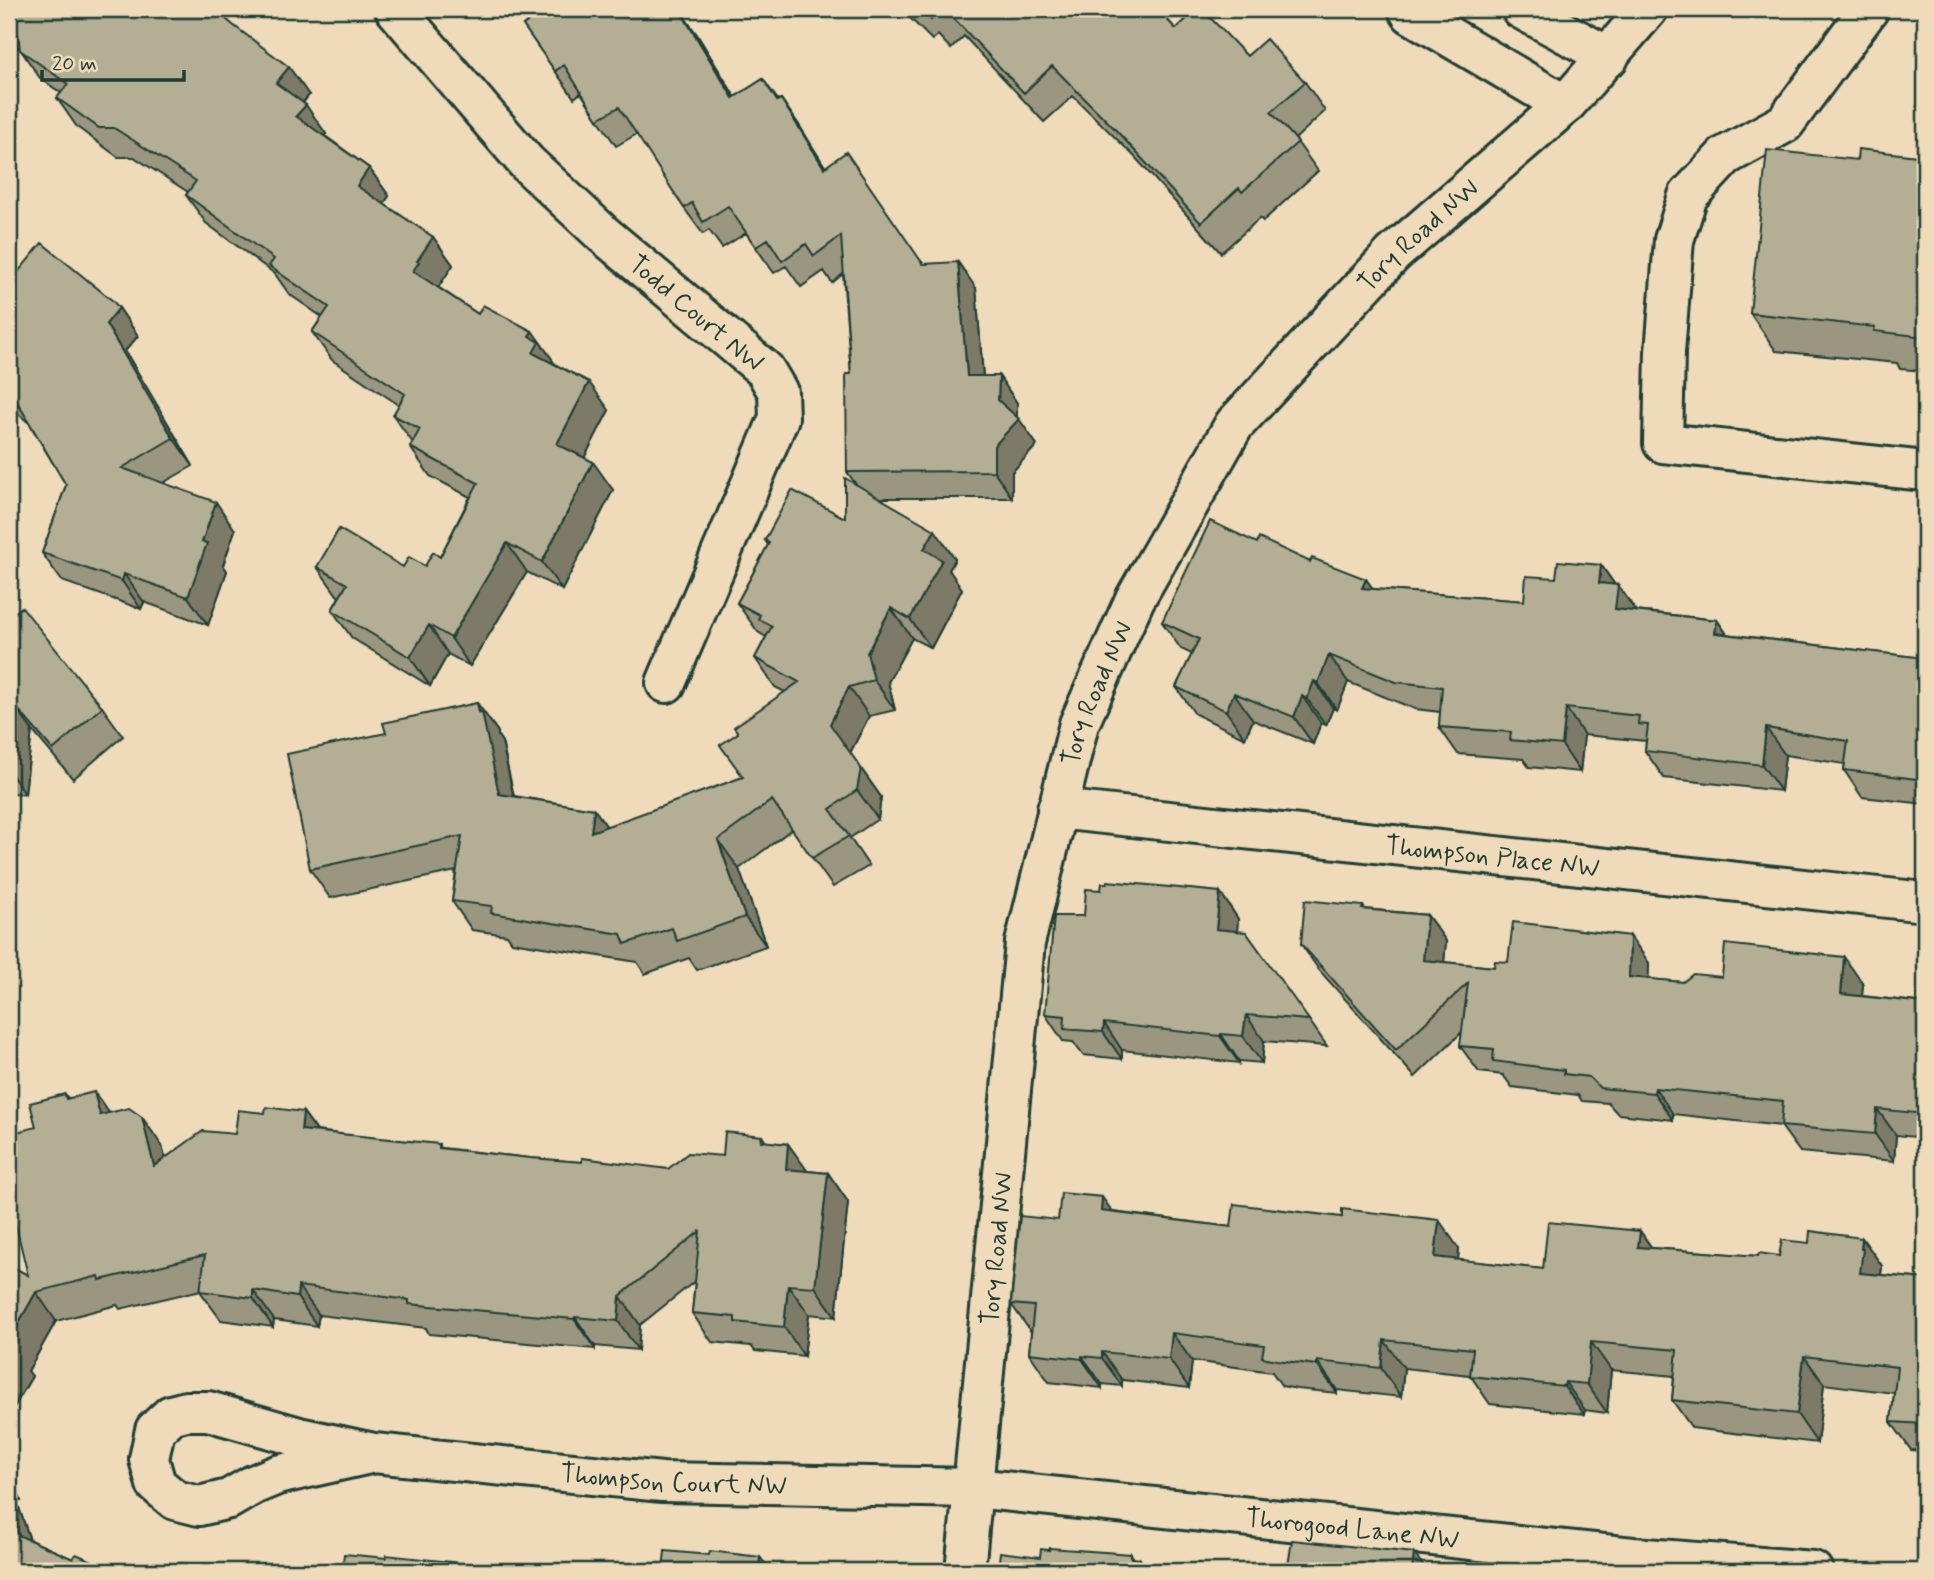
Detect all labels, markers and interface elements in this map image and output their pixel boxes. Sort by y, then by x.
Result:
scale bar [42,38,184,82]
text: 20 m [52,50,97,78]
street label: Tory Road NW [1351,172,1487,300]
street label: Todd Court NW [621,248,770,380]
street label: Tory Road NW [1054,617,1142,769]
street label: Thompson Place NW [1383,829,1601,886]
street label: Tory Road NW [974,1171,1022,1326]
street label: Thompson Court NW [559,1457,788,1503]
street label: Thorogood Lane NW [1244,1502,1461,1558]

